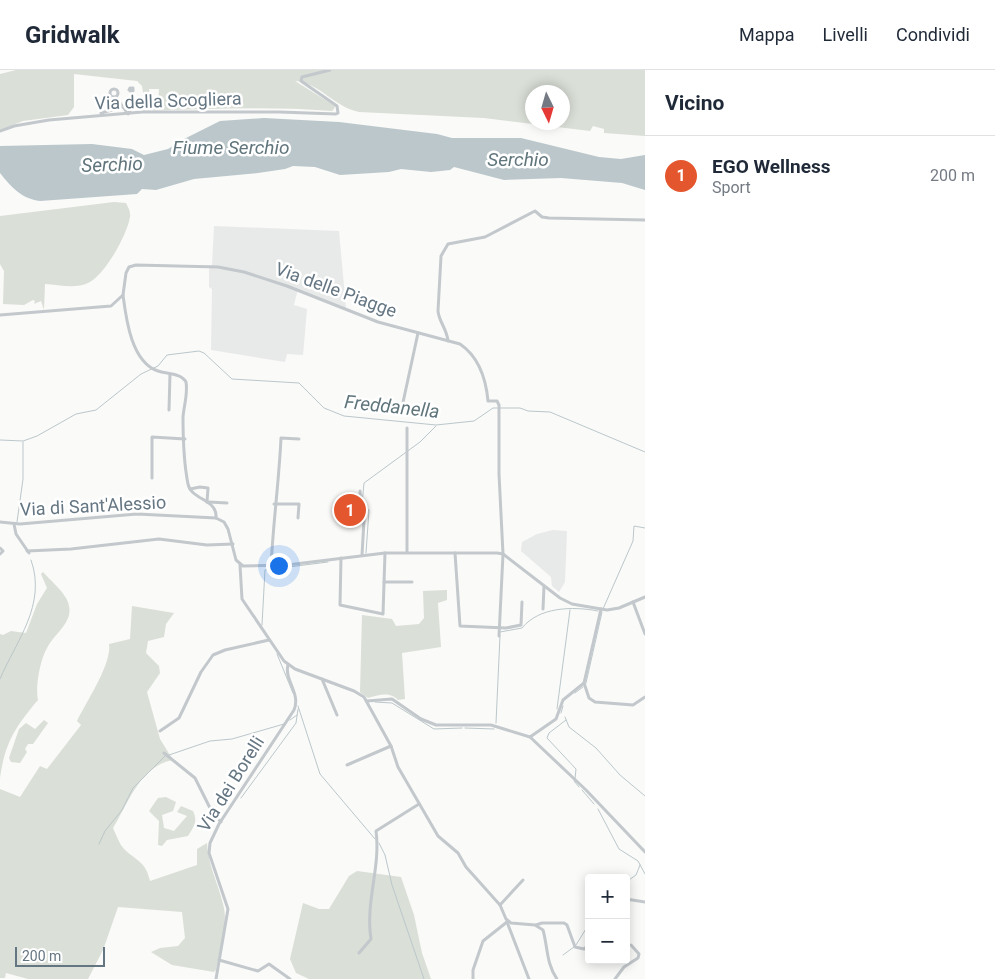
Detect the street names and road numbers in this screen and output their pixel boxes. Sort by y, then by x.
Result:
street label: Via della Scogliera [94,87,242,114]
street label: Via delle Piagge [273,258,400,321]
street label: Via di Sant'Alessio [19,491,167,520]
street label: Via dei Borelli [193,732,268,835]

